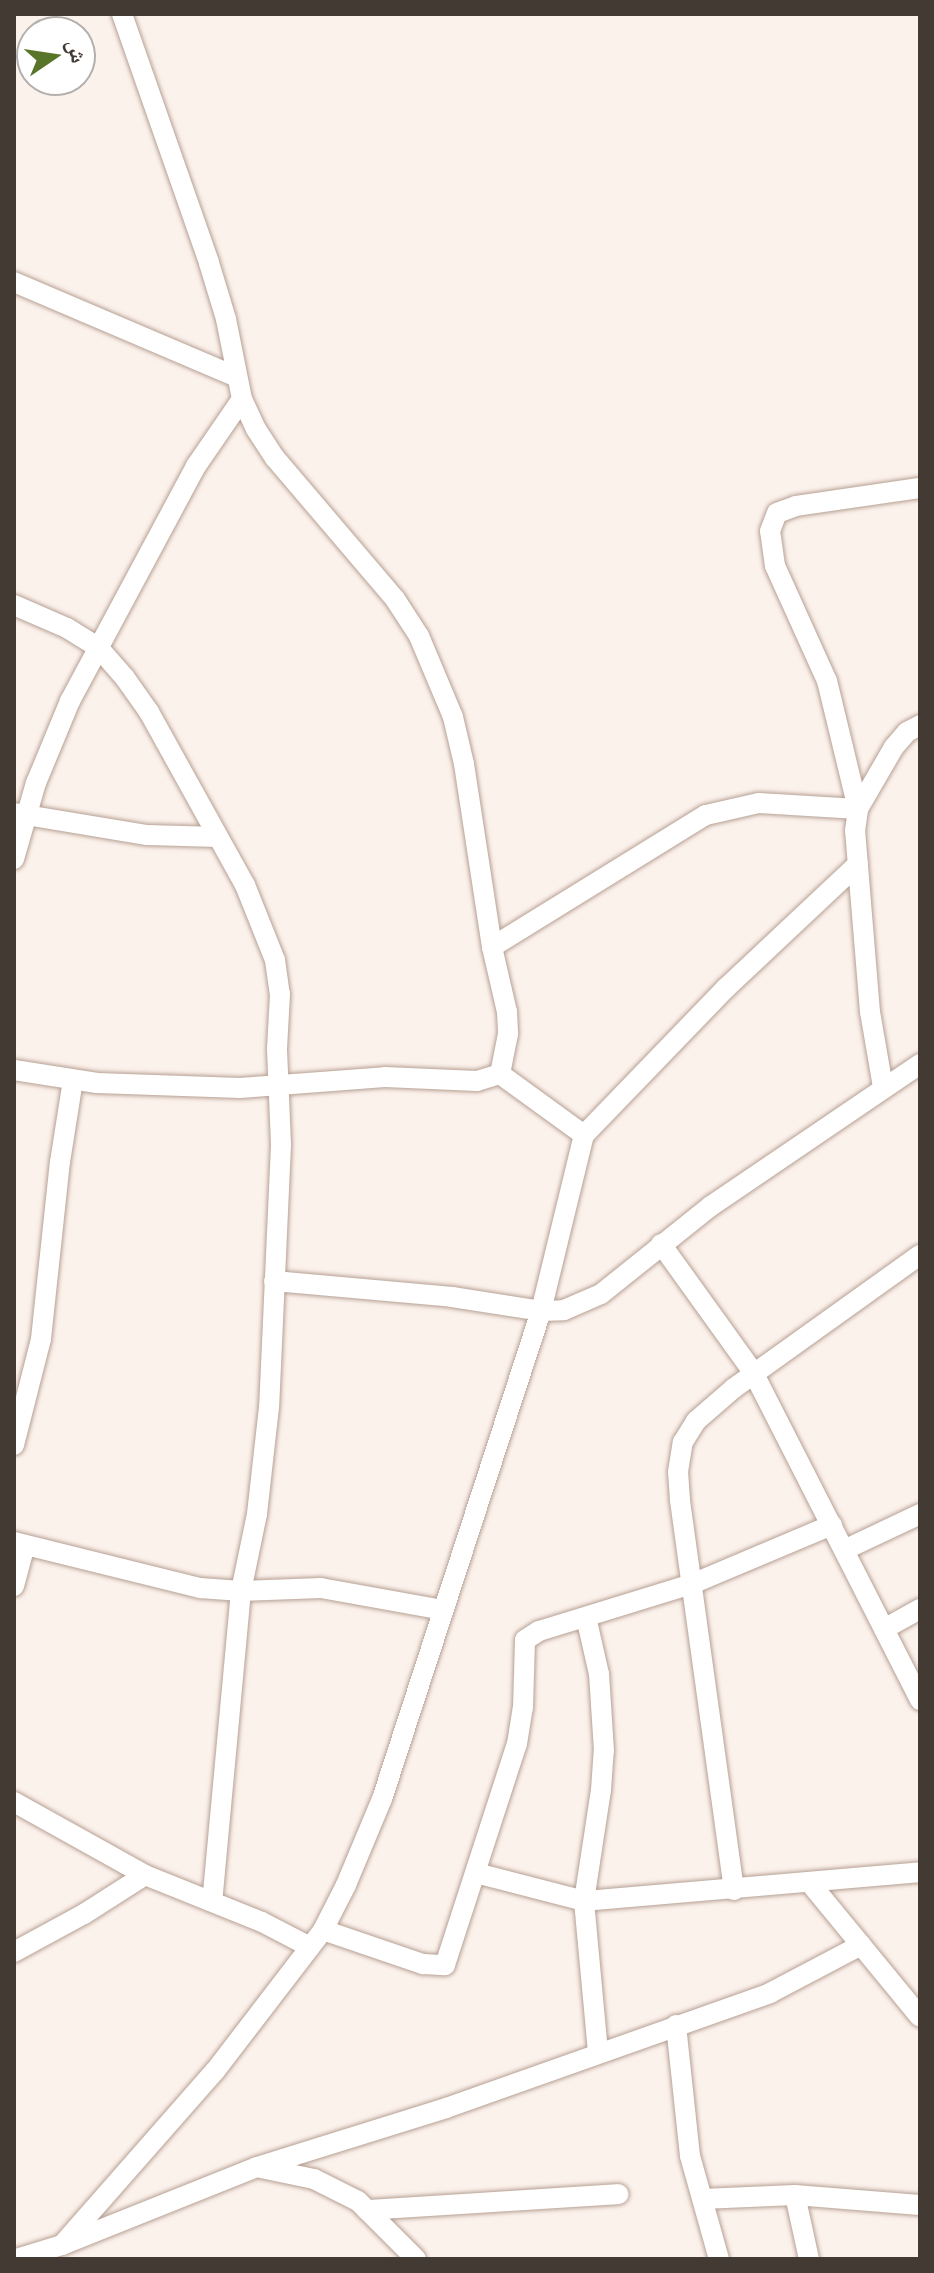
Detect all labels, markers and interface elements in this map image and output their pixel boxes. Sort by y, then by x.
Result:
north arrow [16,16,96,96]
text: ش [61,37,94,66]

